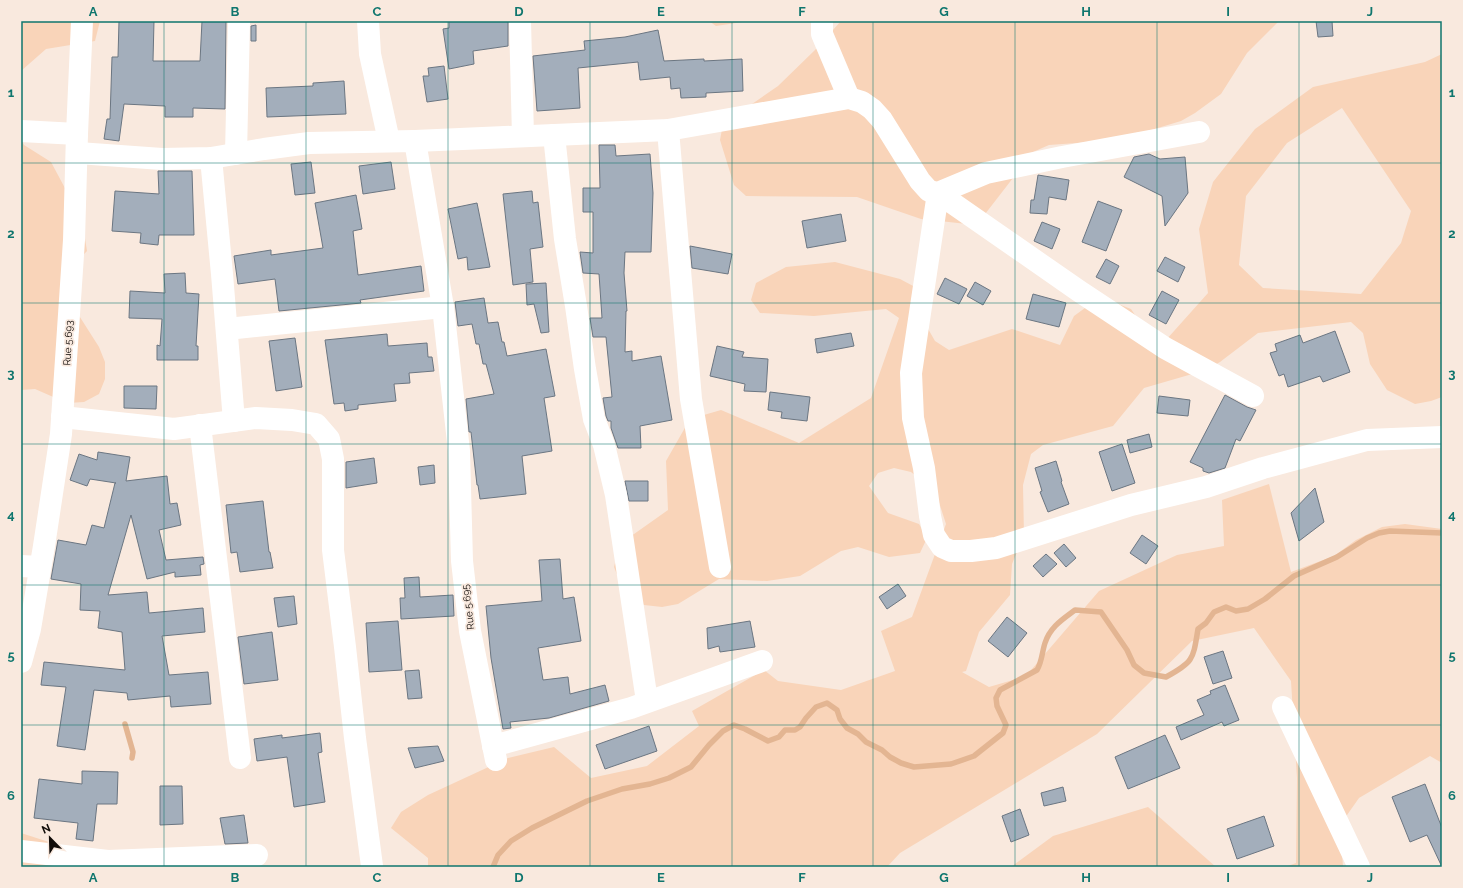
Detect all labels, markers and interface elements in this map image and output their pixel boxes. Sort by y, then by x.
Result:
text: A [89,4,98,19]
text: B [231,4,240,19]
text: C [373,4,382,19]
text: D [514,4,524,19]
text: E [657,4,665,19]
text: F [798,4,806,19]
text: G [939,4,949,19]
text: H [1081,4,1091,19]
text: I [1226,4,1230,19]
text: J [1367,4,1373,19]
text: 1 [8,85,15,100]
text: 1 [1449,85,1456,100]
text: 2 [7,226,15,241]
text: 2 [1448,226,1456,241]
street label: Rue 5.693 [61,320,75,366]
text: 3 [7,366,15,381]
text: 3 [1448,366,1456,381]
text: 4 [7,507,15,522]
text: 4 [1448,507,1456,522]
street label: Rue 5.695 [460,583,476,630]
text: 5 [7,648,15,663]
text: 5 [1448,648,1456,663]
text: 6 [7,788,15,803]
text: 6 [1448,788,1456,803]
north arrow [30,818,70,858]
text: N [40,822,53,837]
text: A [89,870,98,885]
text: B [231,870,240,885]
text: C [373,870,382,885]
text: D [514,870,524,885]
text: E [657,870,665,885]
text: F [798,870,806,885]
text: G [939,870,949,885]
text: H [1081,870,1091,885]
text: I [1226,870,1230,885]
text: J [1367,870,1373,885]

